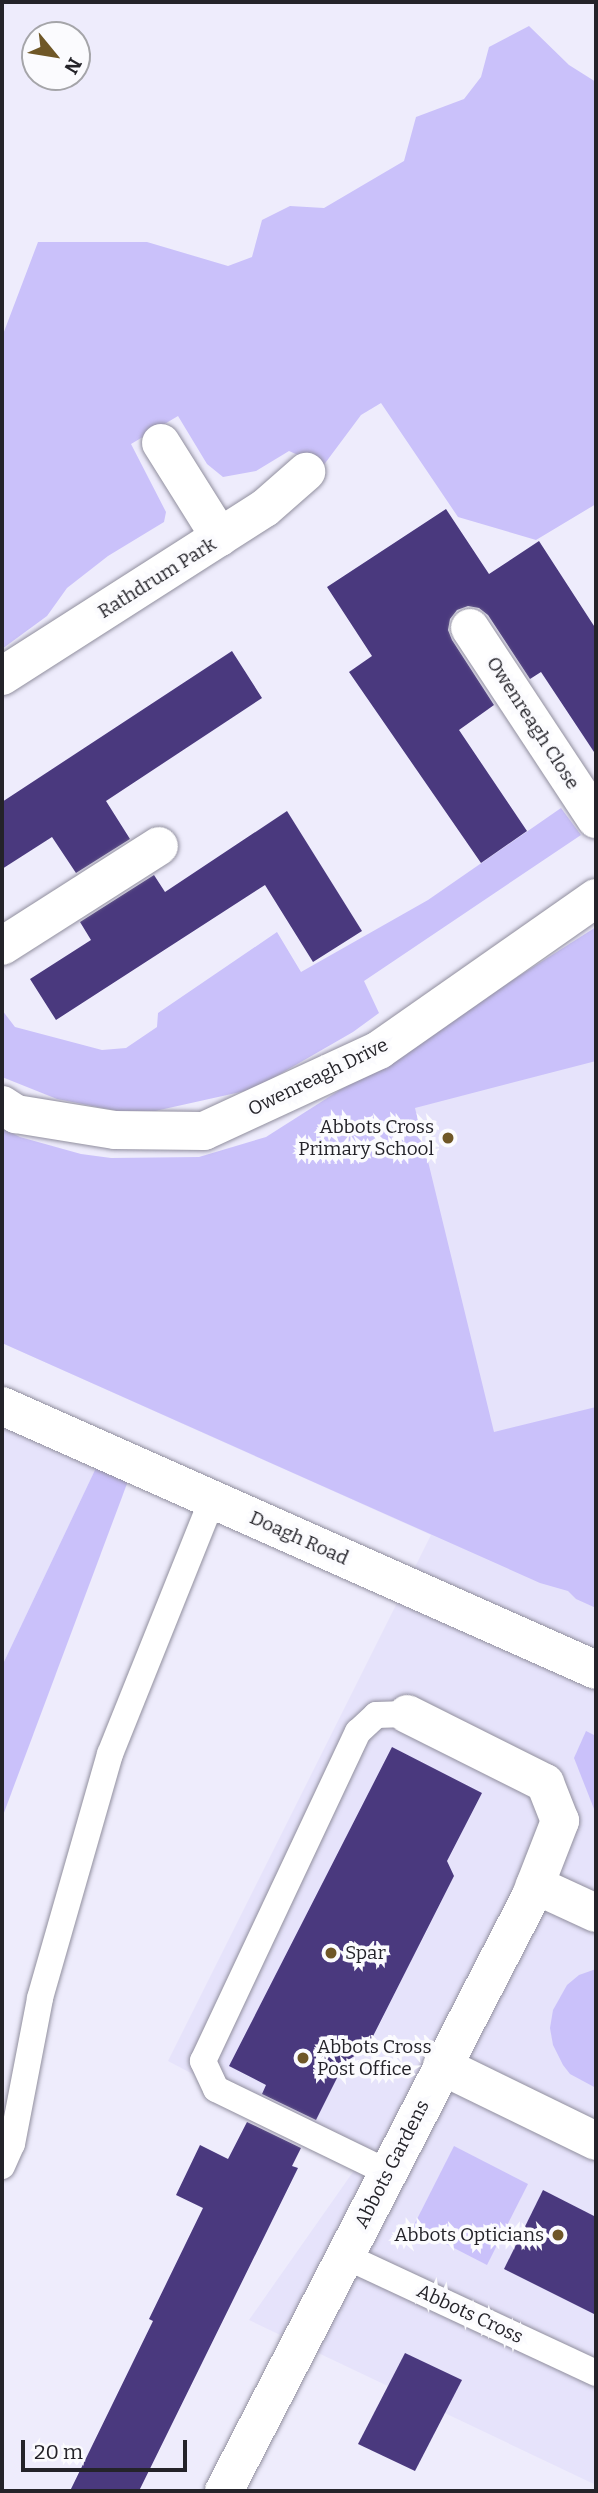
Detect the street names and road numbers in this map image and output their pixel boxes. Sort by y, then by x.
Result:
street label: Rathdrum Park [94,533,220,623]
street label: Owenreagh Close [482,652,584,794]
street label: Owenreagh Drive [244,1033,392,1121]
street label: Doagh Road [246,1506,352,1570]
street label: Abbots Gardens [350,2096,434,2232]
street label: Abbots Cross [413,2279,527,2349]

